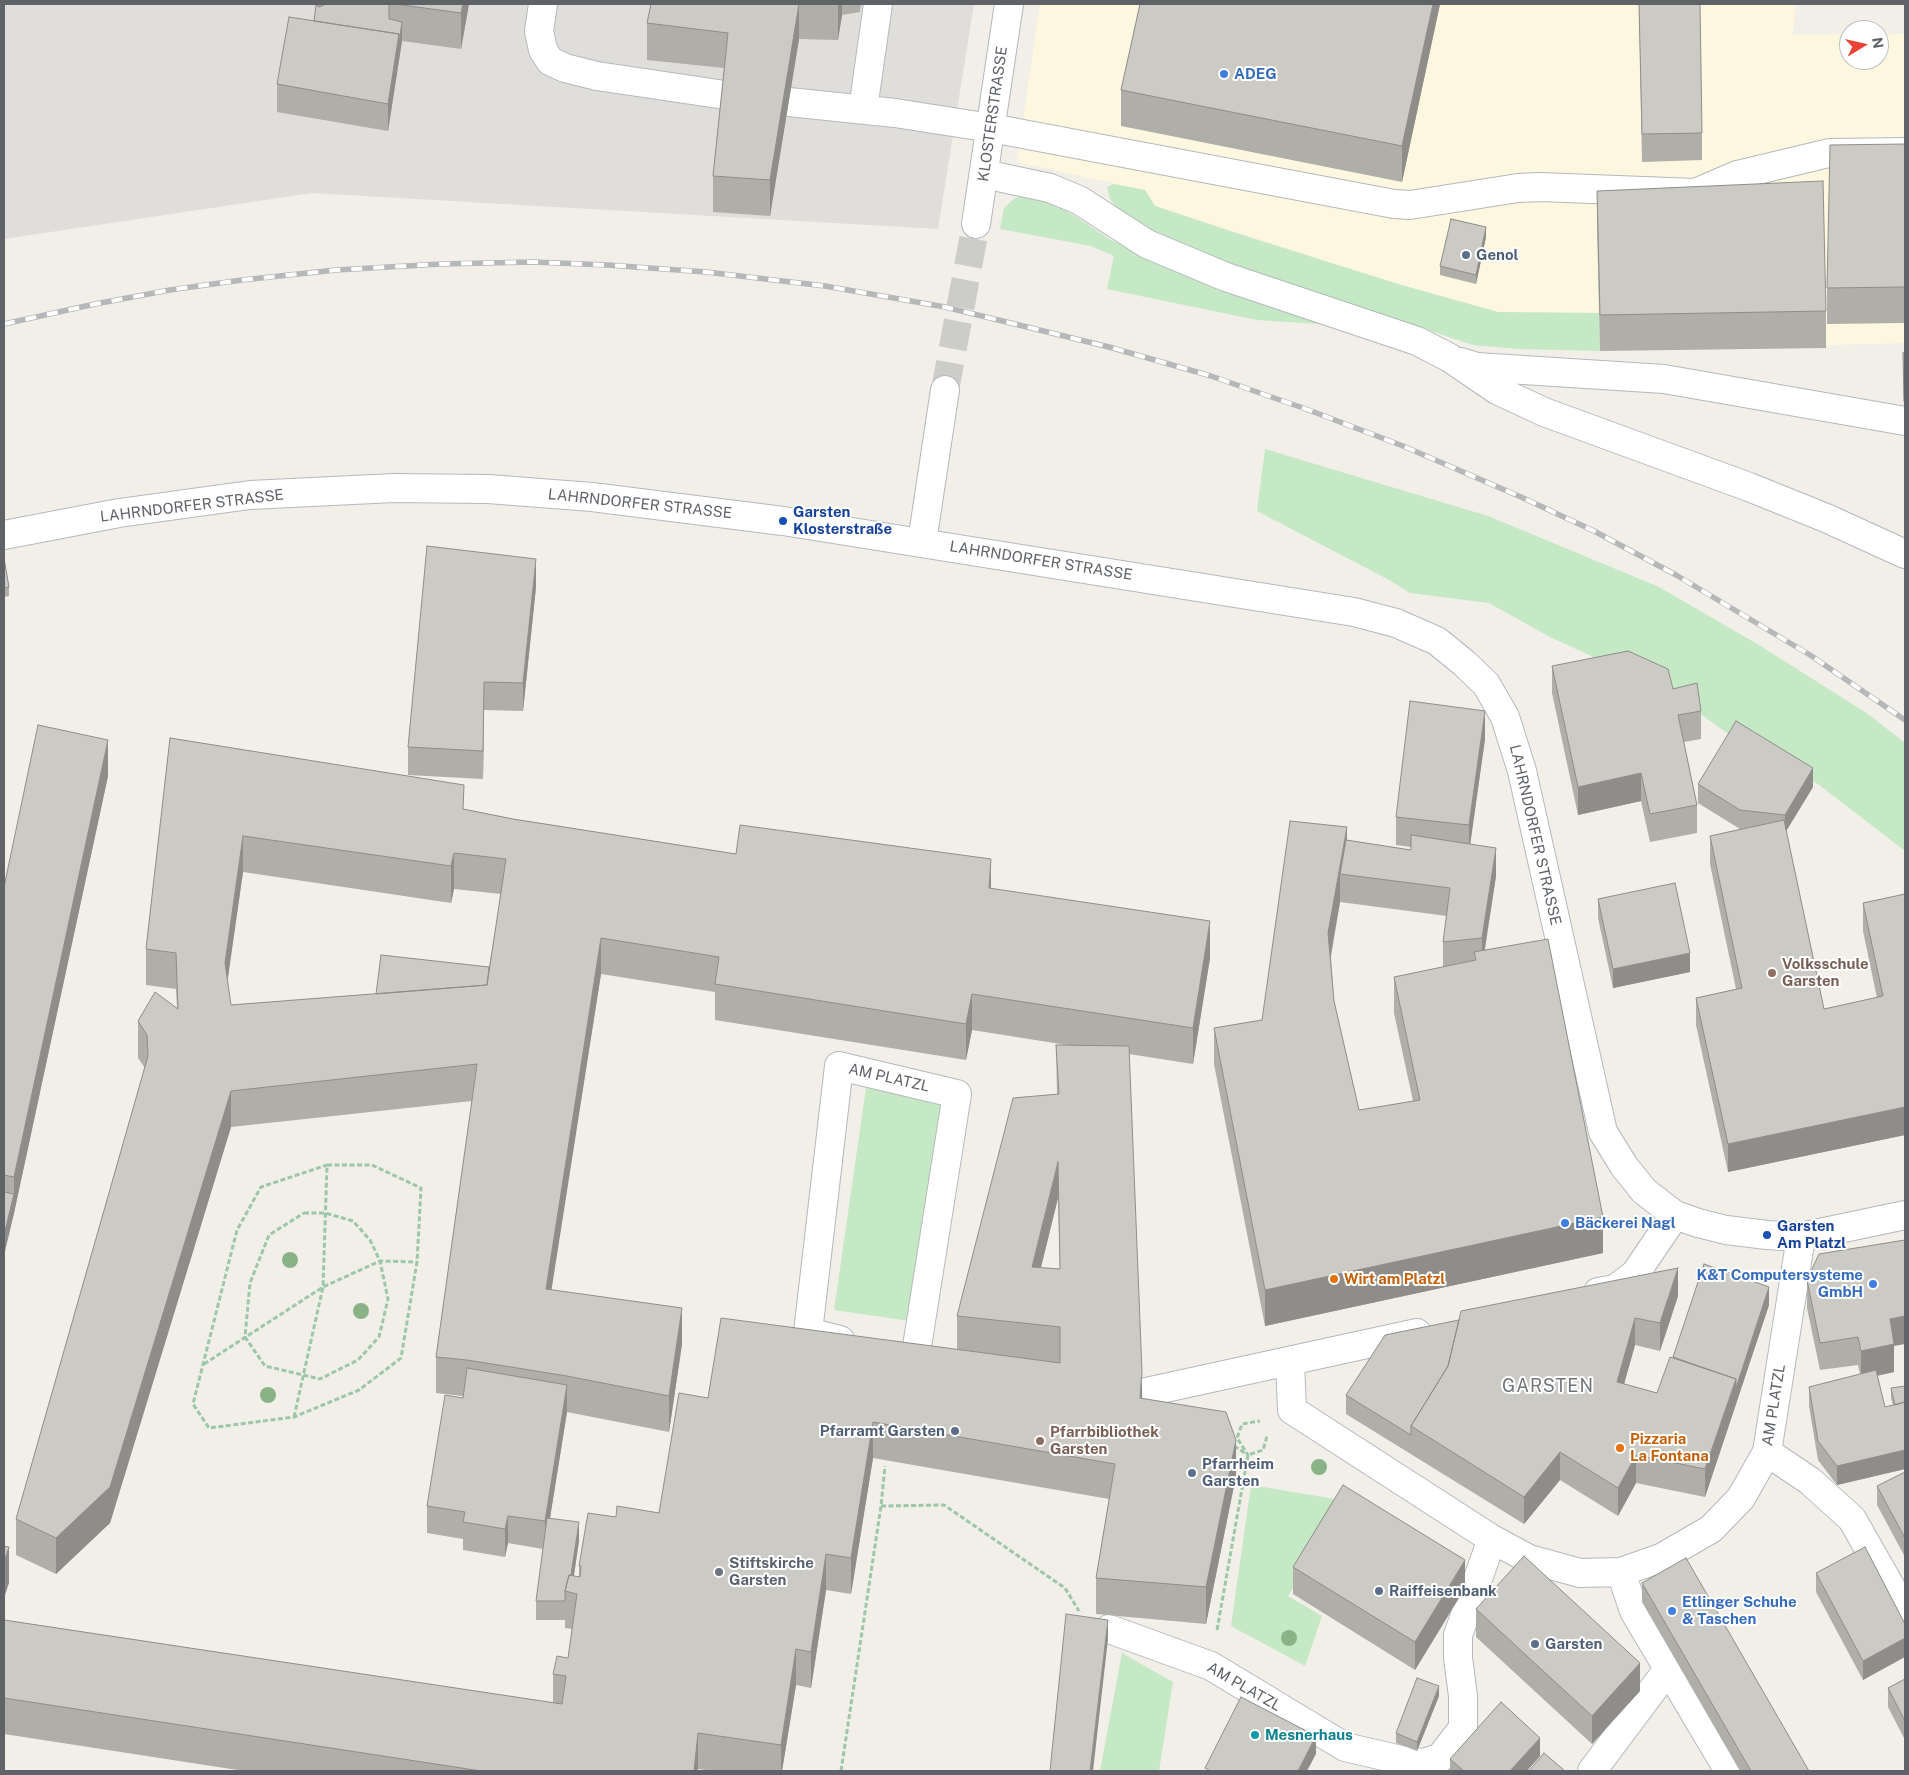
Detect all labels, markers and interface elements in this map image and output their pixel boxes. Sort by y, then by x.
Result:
north arrow [1839,20,1889,70]
text: N [1869,36,1887,49]
street label: KLOSTERSTRASSE [975,45,1011,183]
place label: ADEG [1234,65,1277,83]
marker: ADEG [1218,68,1230,80]
place label: Genol [1476,246,1518,264]
marker: Genol [1460,249,1472,261]
street label: LAHRNDORFER STRASSE [547,485,733,523]
street label: LAHRNDORFER STRASSE [99,486,285,526]
place label: Garsten Klosterstraße [793,503,892,538]
marker: Garsten Klosterstraße [777,515,789,527]
street label: LAHRNDORFER STRASSE [948,538,1134,584]
street label: LAHRNDORFER STRASSE [1505,743,1565,927]
place label: Volksschule Garsten [1782,955,1869,990]
marker: Volksschule Garsten [1766,967,1778,979]
street label: AM PLATZL [847,1060,931,1096]
place label: Bäckerei Nagl [1575,1214,1676,1232]
marker: Bäckerei Nagl [1559,1217,1571,1229]
place label: Garsten Am Platzl [1777,1217,1846,1252]
marker: Garsten Am Platzl [1761,1229,1773,1241]
place label: K&T Computersysteme GmbH [1696,1266,1863,1301]
place label: Wirt am Platzl [1344,1270,1445,1288]
marker: Wirt am Platzl [1328,1273,1340,1285]
marker: K&T Computersysteme GmbH [1867,1278,1879,1290]
street label: AM PLATZL [1759,1363,1789,1447]
district label: GARSTEN [1501,1375,1595,1397]
place label: Pfarramt Garsten [820,1422,945,1440]
place label: Pfarrbibliothek Garsten [1050,1423,1159,1458]
marker: Pfarramt Garsten [949,1425,961,1437]
place label: Pizzaria La Fontana [1630,1430,1709,1465]
marker: Pfarrbibliothek Garsten [1034,1435,1046,1447]
marker: Pizzaria La Fontana [1614,1442,1626,1454]
place label: Pfarrheim Garsten [1202,1455,1274,1490]
marker: Pfarrheim Garsten [1186,1467,1198,1479]
place label: Stiftskirche Garsten [729,1554,814,1589]
marker: Stiftskirche Garsten [713,1566,725,1578]
place label: Raiffeisenbank [1389,1582,1497,1600]
marker: Raiffeisenbank [1373,1585,1385,1597]
place label: Etlinger Schuhe & Taschen [1682,1593,1797,1628]
marker: Etlinger Schuhe & Taschen [1666,1605,1678,1617]
place label: Garsten [1545,1635,1602,1653]
marker: Garsten [1529,1638,1541,1650]
street label: AM PLATZL [1204,1659,1284,1715]
place label: Mesnerhaus [1265,1726,1353,1744]
marker: Mesnerhaus [1249,1729,1261,1741]

